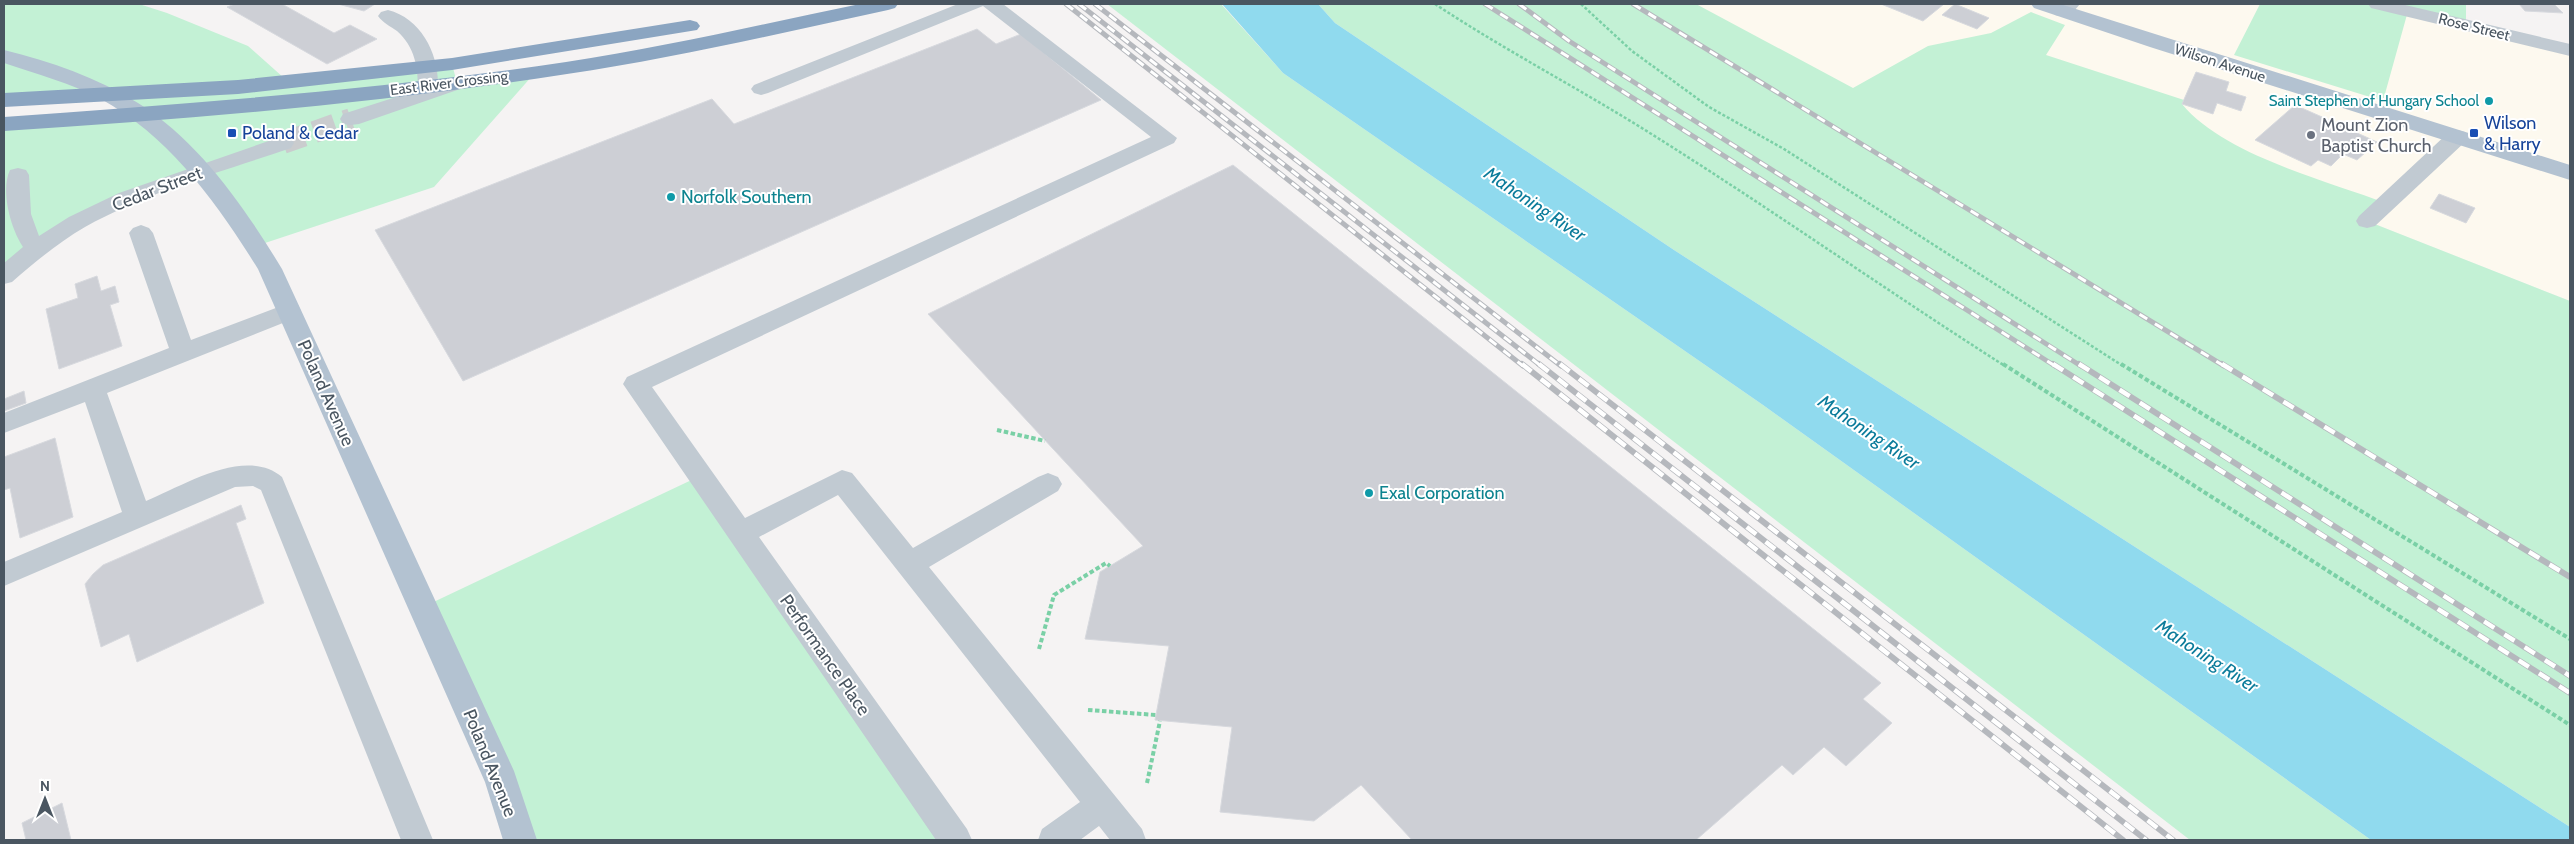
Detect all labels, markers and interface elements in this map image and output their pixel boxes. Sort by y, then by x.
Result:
street label: Rose Street [2436,9,2512,45]
street label: Wilson Avenue [2172,40,2268,86]
street label: East River Crossing [389,67,510,99]
place label: Saint Stephen of Hungary School [2269,92,2479,110]
marker: Saint Stephen of Hungary School [2483,95,2495,107]
place label: Wilson & Harry [2484,112,2541,155]
place label: Mount Zion Baptist Church [2321,114,2431,157]
place label: Poland & Cedar [242,122,359,144]
marker: Poland & Cedar [226,127,238,139]
marker: Wilson & Harry [2468,127,2480,139]
marker: Mount Zion Baptist Church [2305,129,2317,141]
water label: Mahoning River [1479,161,1591,247]
street label: Cedar Street [109,162,205,216]
place label: Norfolk Southern [681,186,812,208]
marker: Norfolk Southern [665,191,677,203]
street label: Poland Avenue [293,336,359,450]
water label: Mahoning River [1813,389,1925,475]
place label: Exal Corporation [1379,482,1505,504]
marker: Exal Corporation [1363,487,1375,499]
street label: Performance Place [775,590,875,720]
water label: Mahoning River [2151,614,2264,698]
street label: Poland Avenue [458,706,522,820]
north arrow [20,774,70,824]
text: N [40,777,50,795]

